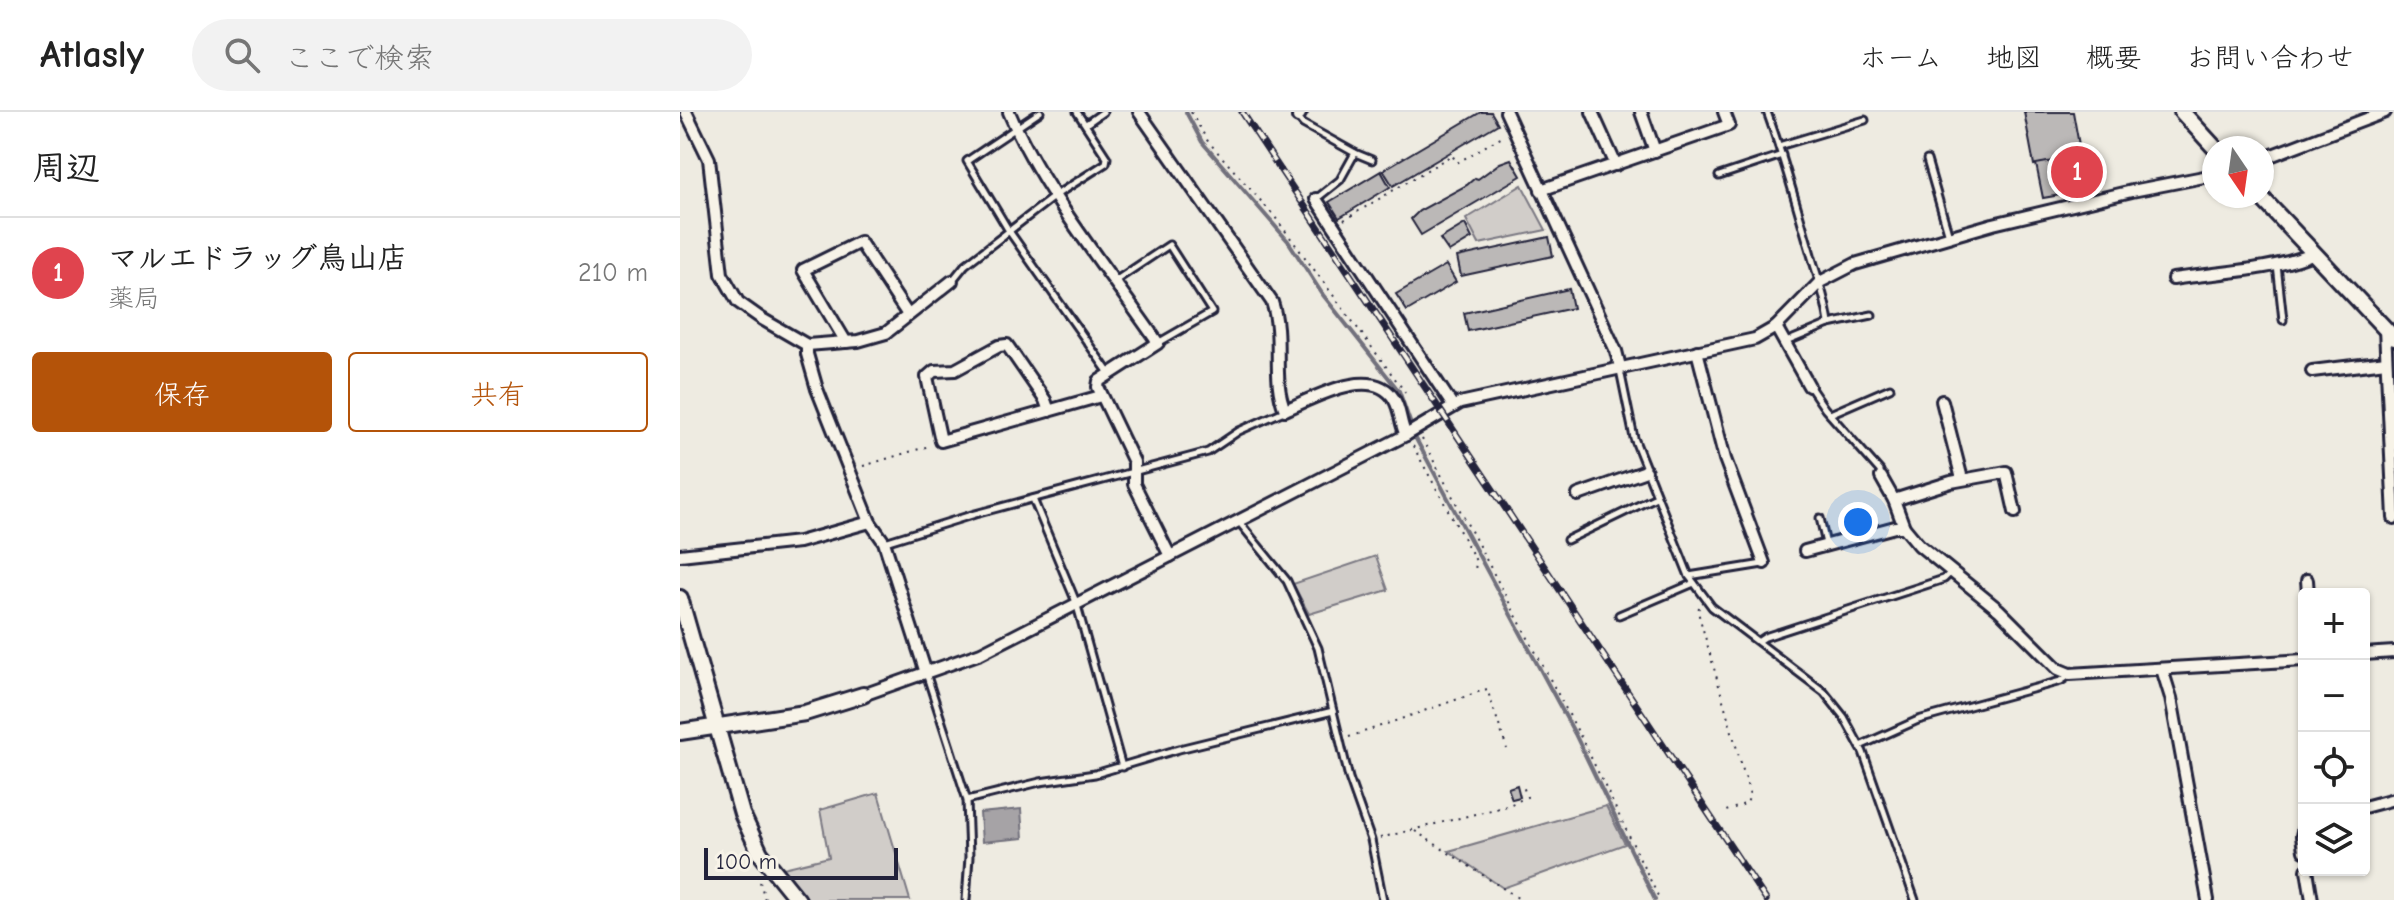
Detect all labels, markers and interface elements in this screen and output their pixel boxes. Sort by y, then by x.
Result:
search box [192,19,752,91]
text: Atlasly [40,33,144,77]
icon: search [220,33,264,77]
text: ここで検索 [284,41,434,76]
text: ホーム [1859,42,1942,74]
text: 地図 [1986,42,2042,74]
text: 概要 [2086,42,2142,74]
text: お問い合わせ [2186,42,2354,74]
north arrow [2202,136,2274,208]
pin: 1 [2051,142,2103,202]
text: 周辺 [32,148,100,188]
text: マルエドラッグ鳥山店 [108,241,407,276]
text: 1 [53,258,63,288]
text: 210 m [578,258,648,288]
text: 薬局 [108,284,160,314]
button: 保存 [32,352,332,432]
button: 共有 [348,352,648,432]
your location [1838,502,1878,542]
map controls [2298,588,2370,876]
button: + [2298,588,2370,660]
button: − [2298,660,2370,732]
button: locate [2298,732,2370,804]
button: layers [2298,804,2370,876]
scale bar [704,844,898,880]
text: 100 m [716,849,777,875]

